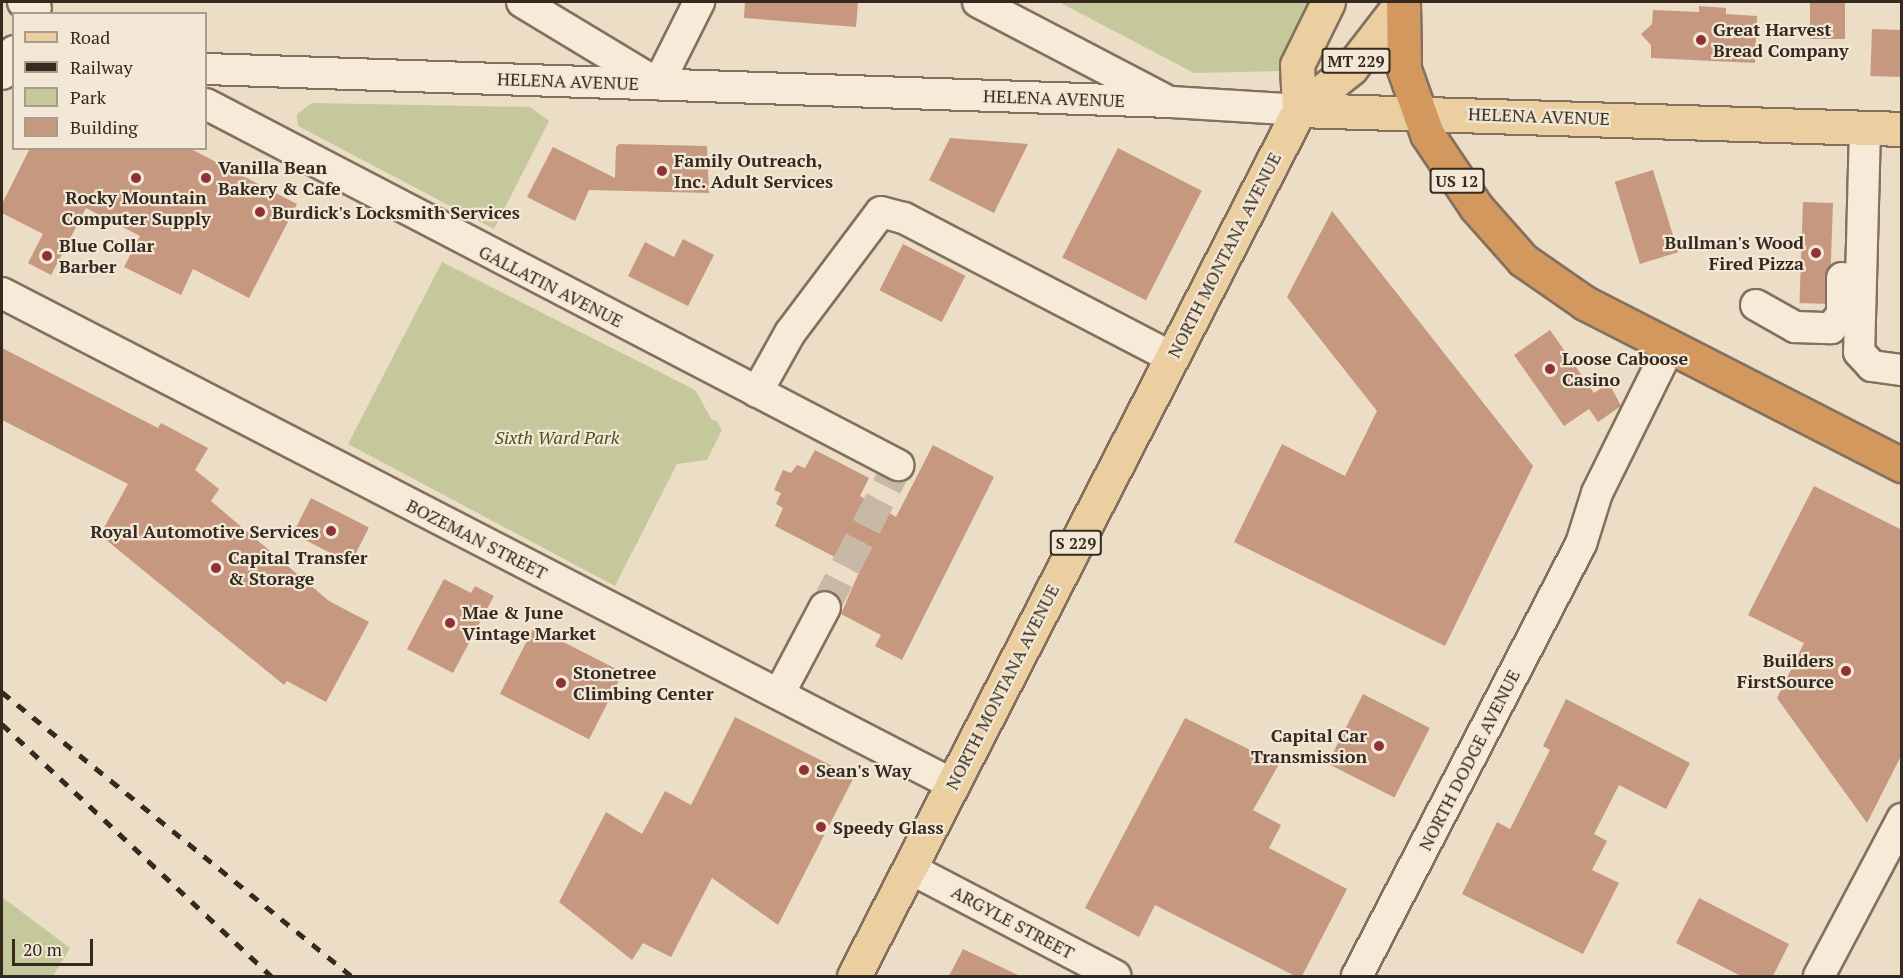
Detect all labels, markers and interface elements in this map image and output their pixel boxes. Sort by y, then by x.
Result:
legend [12,12,207,150]
place label: Great Harvest Bread Company [1713,19,1849,62]
text: Road [70,25,110,49]
marker: Great Harvest Bread Company [1694,33,1708,47]
road number: MT 229 [1322,48,1390,74]
text: Railway [70,55,133,79]
street label: HELENA AVENUE [496,68,640,94]
text: Park [70,85,106,109]
street label: HELENA AVENUE [982,85,1126,111]
street label: HELENA AVENUE [1467,103,1611,129]
text: Building [70,115,138,139]
street label: NORTH MONTANA AVENUE [1162,148,1286,362]
place label: Family Outreach, Inc. Adult Services [674,150,834,192]
place label: Vanilla Bean Bakery & Cafe [218,157,341,200]
marker: Family Outreach, Inc. Adult Services [655,164,669,178]
road number: US 12 [1428,168,1486,194]
marker: Rocky Mountain Computer Supply [129,171,143,185]
marker: Vanilla Bean Bakery & Cafe [199,171,213,185]
place label: Rocky Mountain Computer Supply [62,187,210,230]
place label: Burdick's Locksmith Services [272,201,520,223]
marker: Burdick's Locksmith Services [253,205,267,219]
place label: Bullman's Wood Fired Pizza [1665,232,1804,274]
place label: Blue Collar Barber [59,235,154,278]
street label: GALLATIN AVENUE [475,240,627,332]
marker: Bullman's Wood Fired Pizza [1809,246,1823,260]
marker: Blue Collar Barber [40,249,54,263]
place label: Loose Caboose Casino [1562,348,1688,391]
marker: Loose Caboose Casino [1543,362,1557,376]
park label: Sixth Ward Park [495,426,619,448]
street label: BOZEMAN STREET [403,494,551,584]
place label: Royal Automotive Services [90,520,319,542]
marker: Royal Automotive Services [324,524,338,538]
road number: S 229 [1049,530,1103,556]
place label: Capital Transfer & Storage [228,547,368,590]
marker: Capital Transfer & Storage [209,561,223,575]
street label: NORTH MONTANA AVENUE [940,580,1064,794]
place label: Mae & June Vintage Market [462,602,596,644]
marker: Mae & June Vintage Market [443,616,457,630]
place label: Builders FirstSource [1737,650,1834,692]
place label: Stonetree Climbing Center [573,662,714,704]
marker: Builders FirstSource [1839,664,1853,678]
street label: NORTH DODGE AVENUE [1414,666,1524,854]
marker: Stonetree Climbing Center [554,676,568,690]
place label: Capital Car Transmission [1251,725,1367,768]
marker: Capital Car Transmission [1372,739,1386,753]
place label: Sean's Way [816,759,911,781]
marker: Sean's Way [797,763,811,777]
place label: Speedy Glass [833,816,944,838]
marker: Speedy Glass [814,820,828,834]
street label: ARGYLE STREET [948,880,1078,964]
scale bar [15,927,96,965]
text: 20 m [23,937,62,961]

